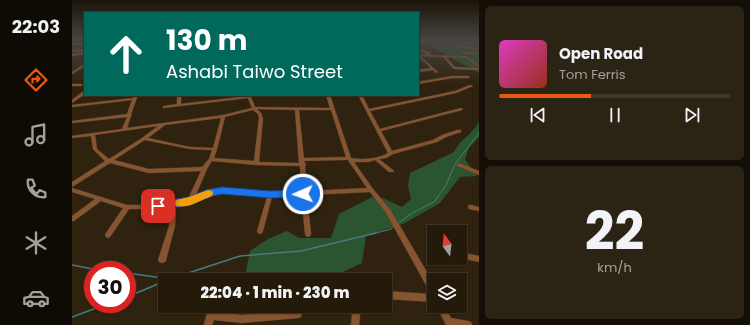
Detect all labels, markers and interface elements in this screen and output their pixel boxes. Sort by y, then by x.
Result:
text: 22:03 [12,14,60,39]
text: 130 m [166,21,247,60]
icon: ahead [100,28,152,80]
text: Open Road [559,43,643,64]
text: Ashabi Taiwo Street [166,59,343,84]
text: Tom Ferris [559,65,626,84]
icon: directions [22,66,50,94]
icon: previous [527,104,549,126]
icon: pause [604,104,626,126]
icon: next [681,104,703,126]
icon: music [22,121,50,149]
position arrow [282,173,324,215]
icon: phone [22,175,50,203]
pin [141,189,175,223]
icon: arrive [147,195,169,217]
text: 22 [585,195,644,268]
north arrow [427,225,467,265]
map controls [427,225,467,313]
icon: climate [22,229,50,257]
text: km/h [597,258,632,277]
speed limit sign: 30 [84,261,136,313]
button: layers [427,273,467,313]
text: 22:04 · 1 min · 230 m [201,282,350,303]
icon: car [22,284,50,312]

